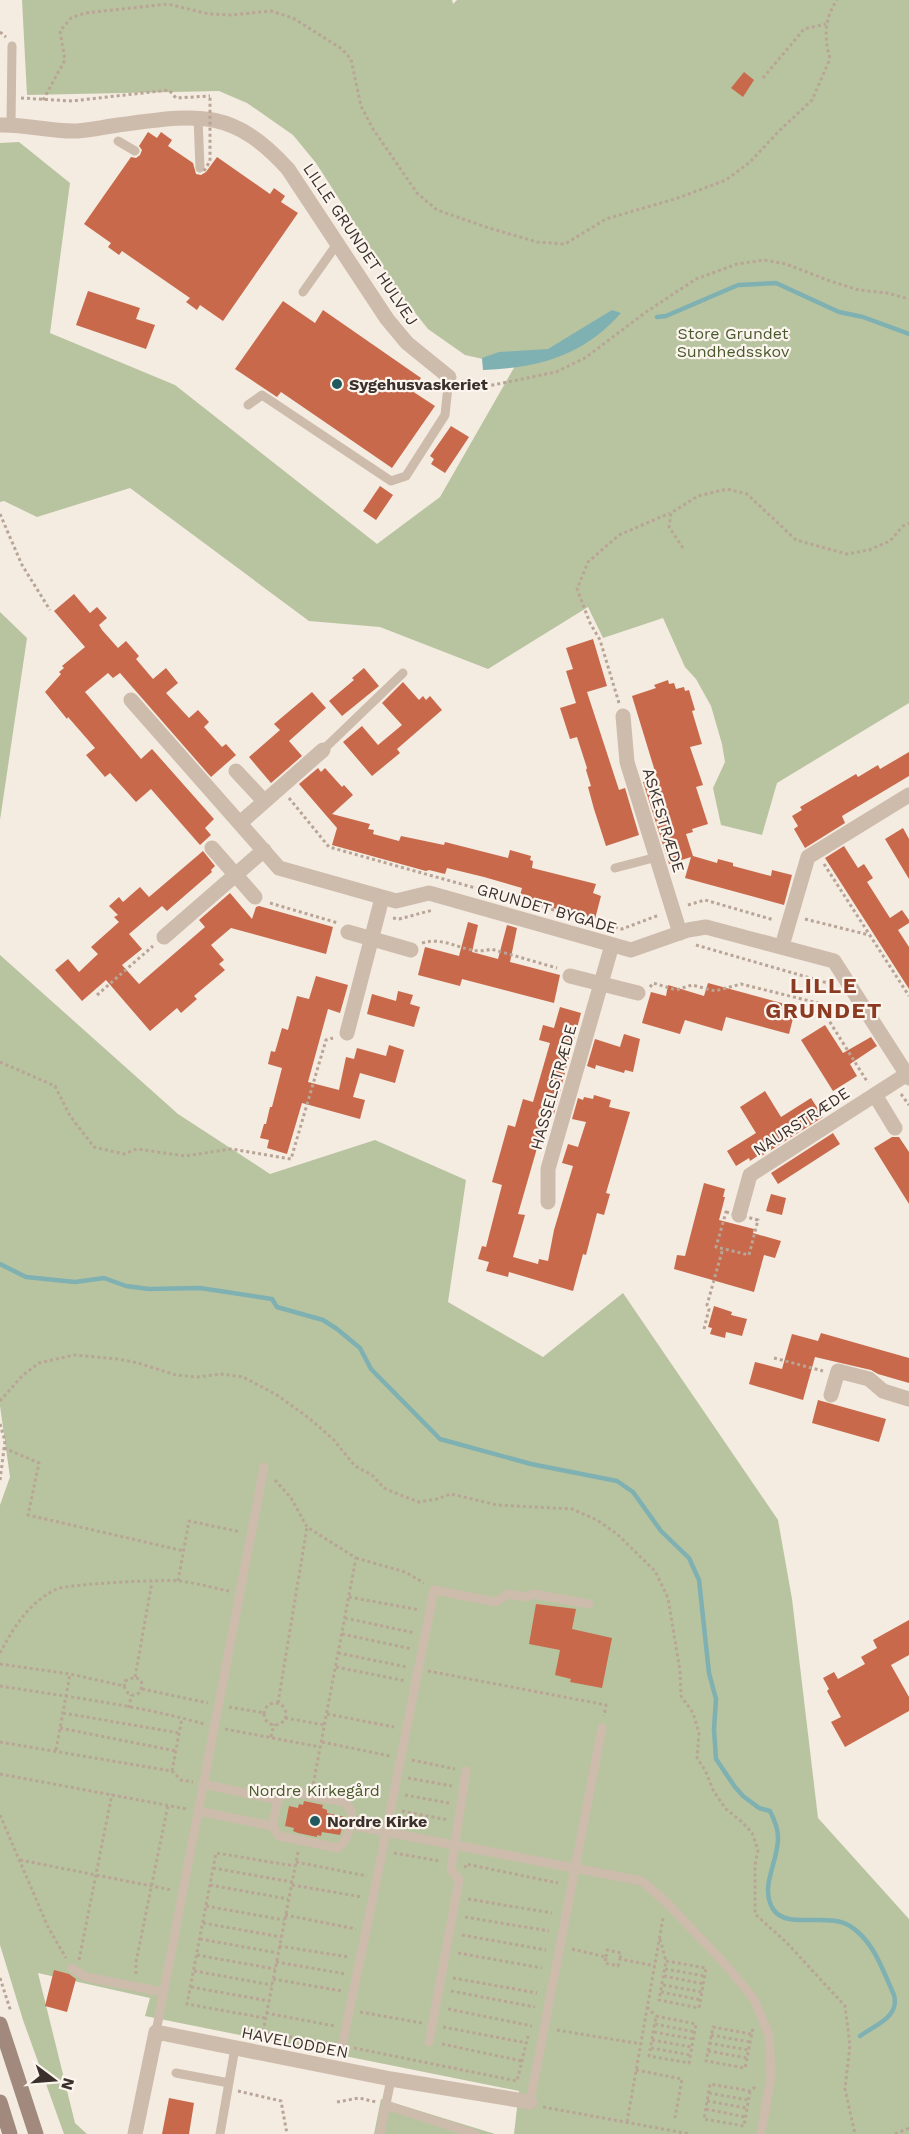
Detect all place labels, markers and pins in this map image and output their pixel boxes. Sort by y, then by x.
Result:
place label: Sygehusvaskeriet [349,375,488,394]
marker: Sygehusvaskeriet [330,377,344,391]
place label: Nordre Kirke [327,1812,427,1831]
marker: Nordre Kirke [308,1814,322,1828]

